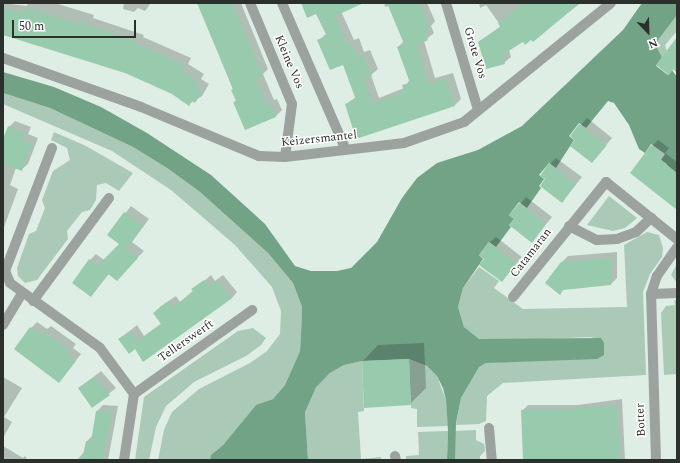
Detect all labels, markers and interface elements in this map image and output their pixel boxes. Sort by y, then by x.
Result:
scale bar [14,12,138,38]
north arrow [628,12,668,52]
text: 50 m [19,17,44,36]
street label: Grote Vos [460,25,490,81]
street label: Kleine Vos [271,33,307,91]
text: N [645,34,660,53]
street label: Keizersmantel [280,128,358,150]
street label: Catamaran [507,225,555,281]
street label: Tellerswerft [156,317,216,365]
street label: Botter [633,403,649,437]

